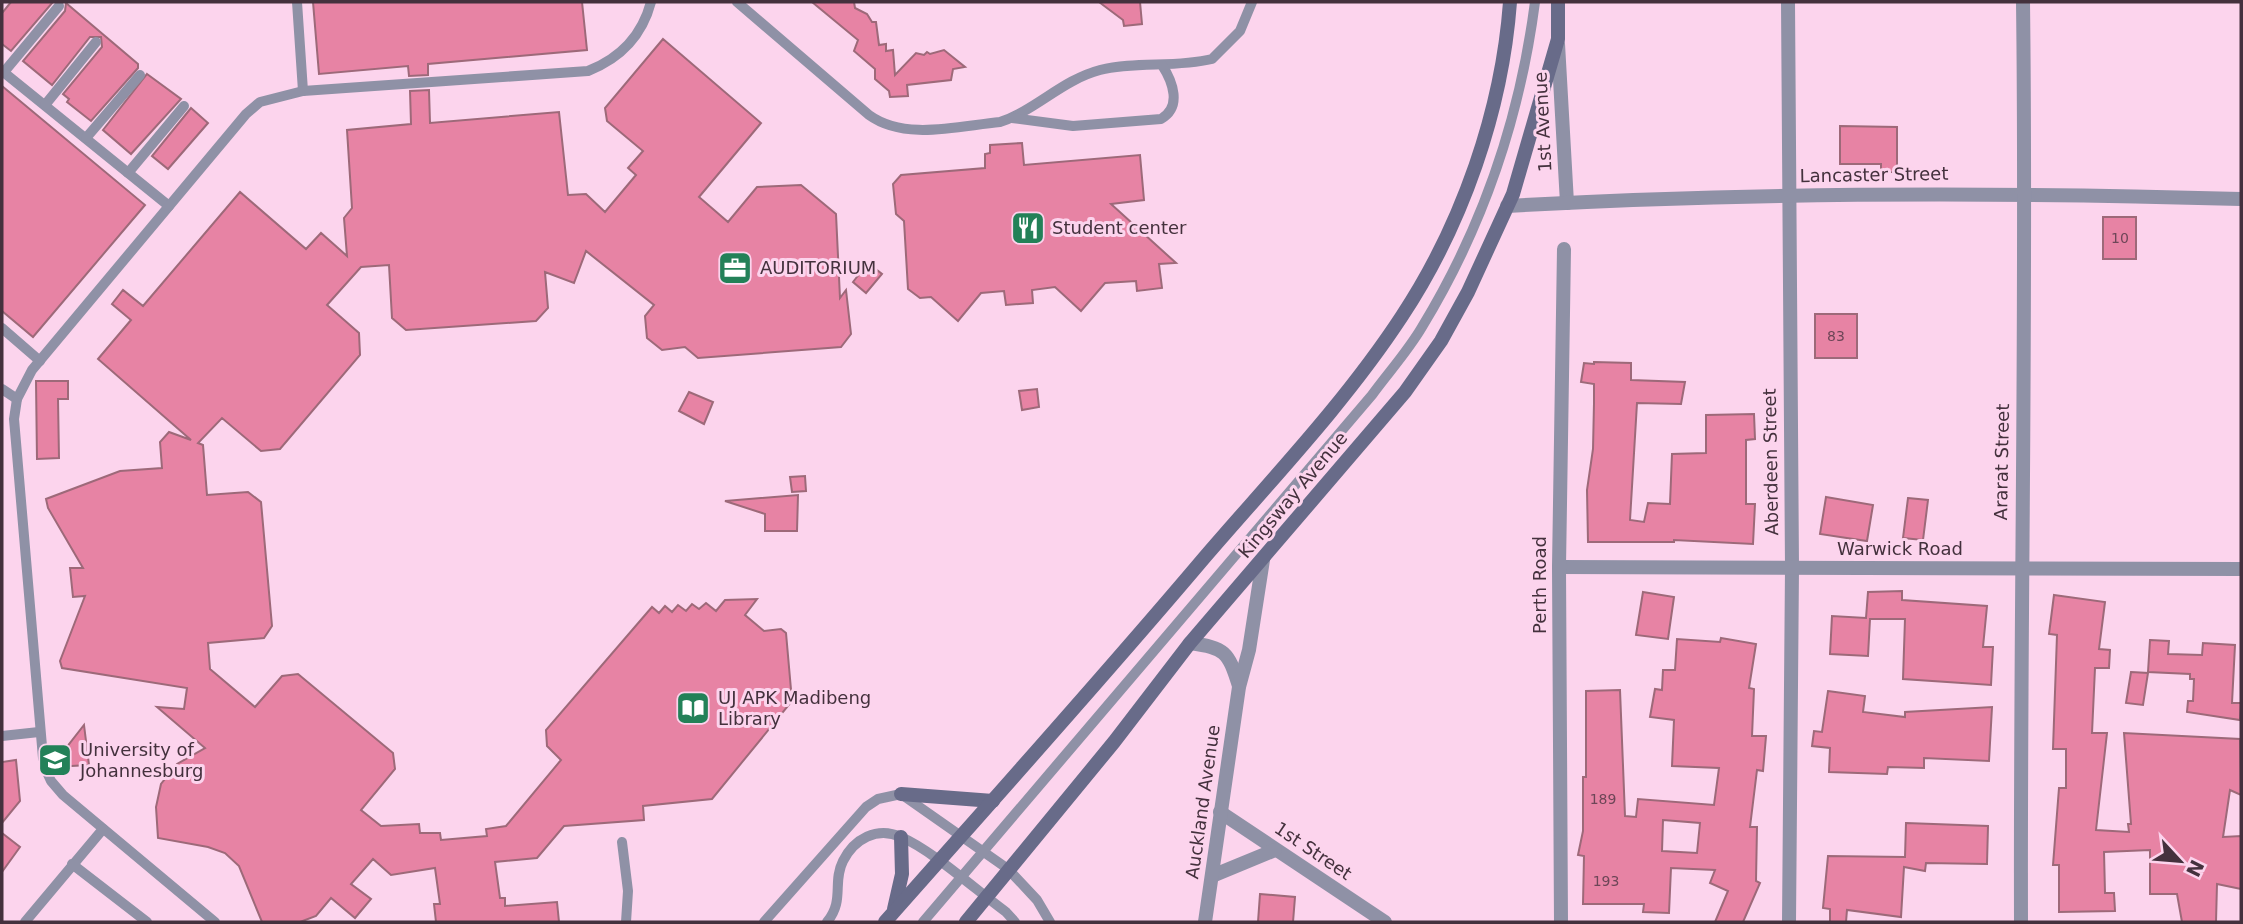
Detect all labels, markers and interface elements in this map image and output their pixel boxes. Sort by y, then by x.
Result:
street label: 1st Avenue [1529,71,1556,173]
street label: Lancaster Street [1799,163,1949,186]
restaurant icon: Student center [1009,209,1047,247]
place label: Student center [1052,217,1187,238]
house number: 10 [2111,230,2129,246]
office icon: AUDITORIUM [716,249,754,287]
place label: AUDITORIUM [760,257,876,278]
house number: 83 [1827,328,1845,344]
street label: Aberdeen Street [1759,388,1782,536]
street label: Ararat Street [1990,403,2013,520]
street label: Kingsway Avenue [1234,427,1351,562]
street label: Perth Road [1529,536,1550,634]
street label: Warwick Road [1837,538,1963,559]
place label: UJ APK Madibeng Library [718,687,871,729]
library icon: UJ APK Madibeng Library [674,689,712,727]
street label: Auckland Avenue [1181,723,1224,880]
place label: University of Johannesburg [79,739,203,781]
school or university icon: University of Johannesburg [36,741,74,779]
house number: 189 [1590,791,1616,807]
street label: 1st Street [1271,817,1356,884]
north arrow [2145,826,2215,896]
text: N [2182,856,2209,880]
house number: 193 [1593,873,1619,889]

